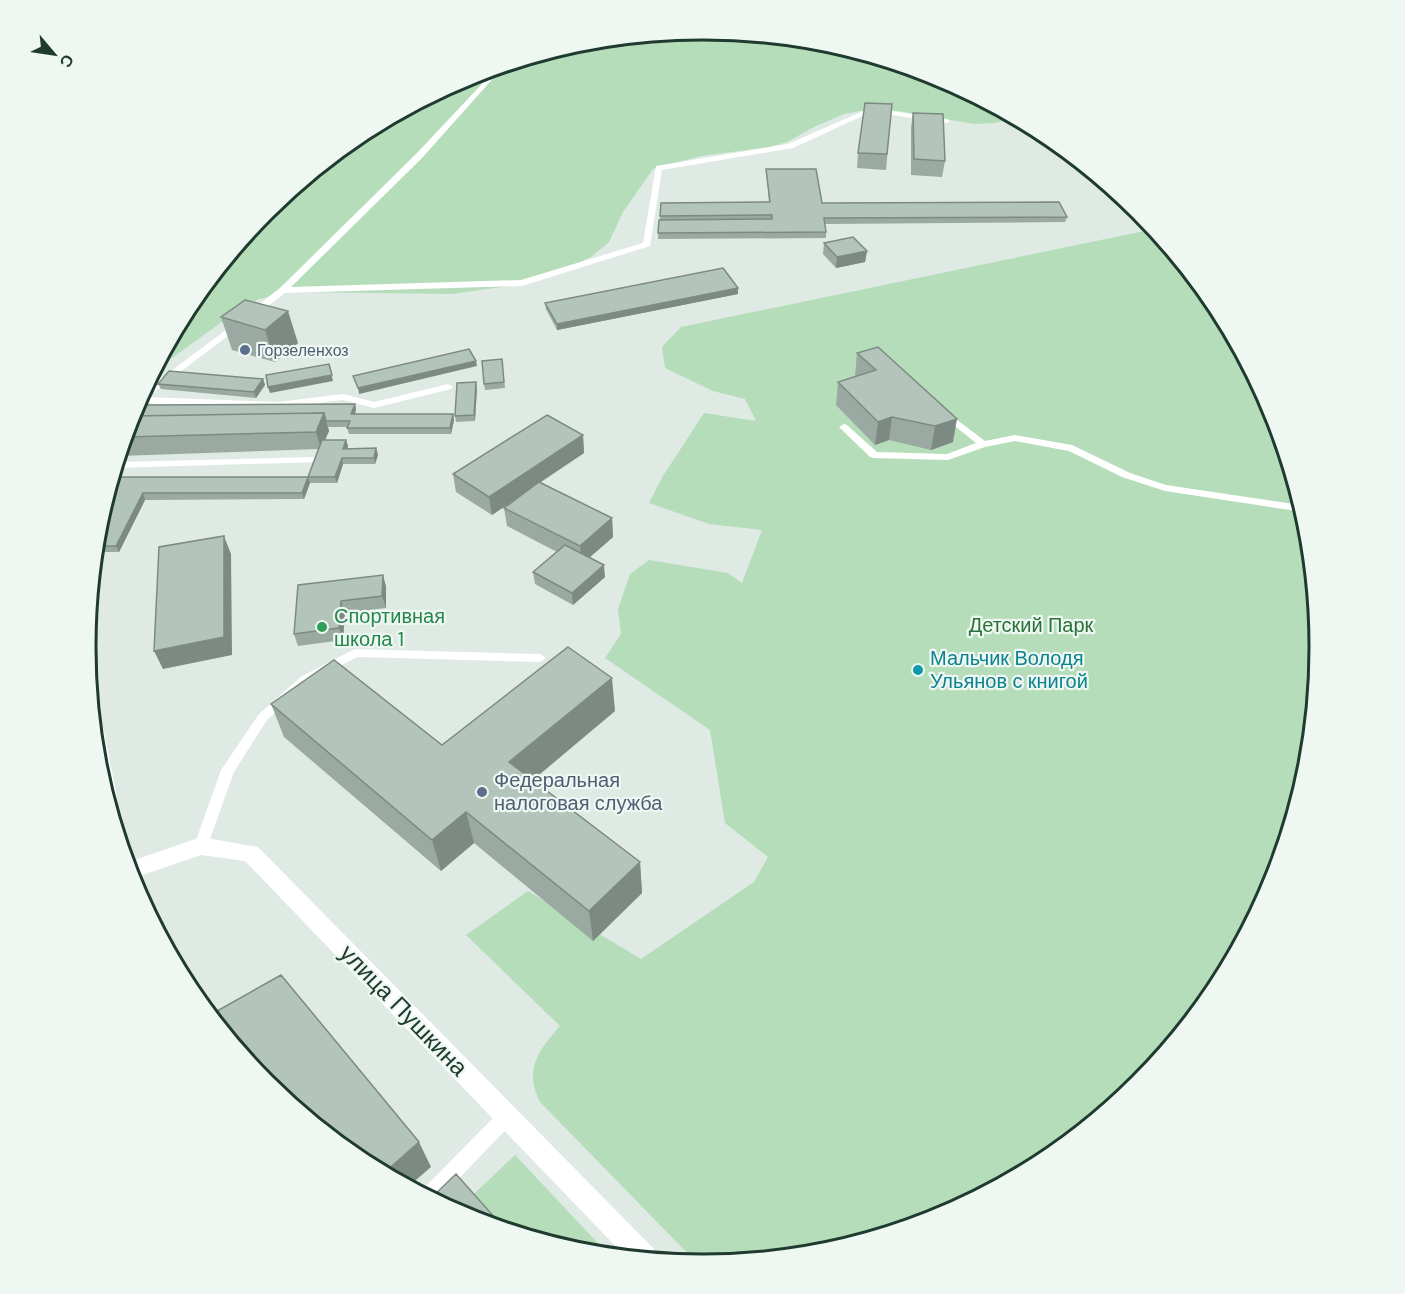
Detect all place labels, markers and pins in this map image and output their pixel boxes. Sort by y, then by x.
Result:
place label: Горзеленхоз [257,340,349,361]
marker: Горзеленхоз [238,343,252,357]
place label: Спортивная школа 1 [334,603,445,652]
marker: Спортивная школа 1 [315,620,329,634]
place label: Мальчик Володя Ульянов с книгой [930,645,1088,694]
marker: Мальчик Володя Ульянов с книгой [911,663,925,677]
place label: Федеральная налоговая служба [494,767,663,816]
marker: Федеральная налоговая служба [475,785,489,799]

